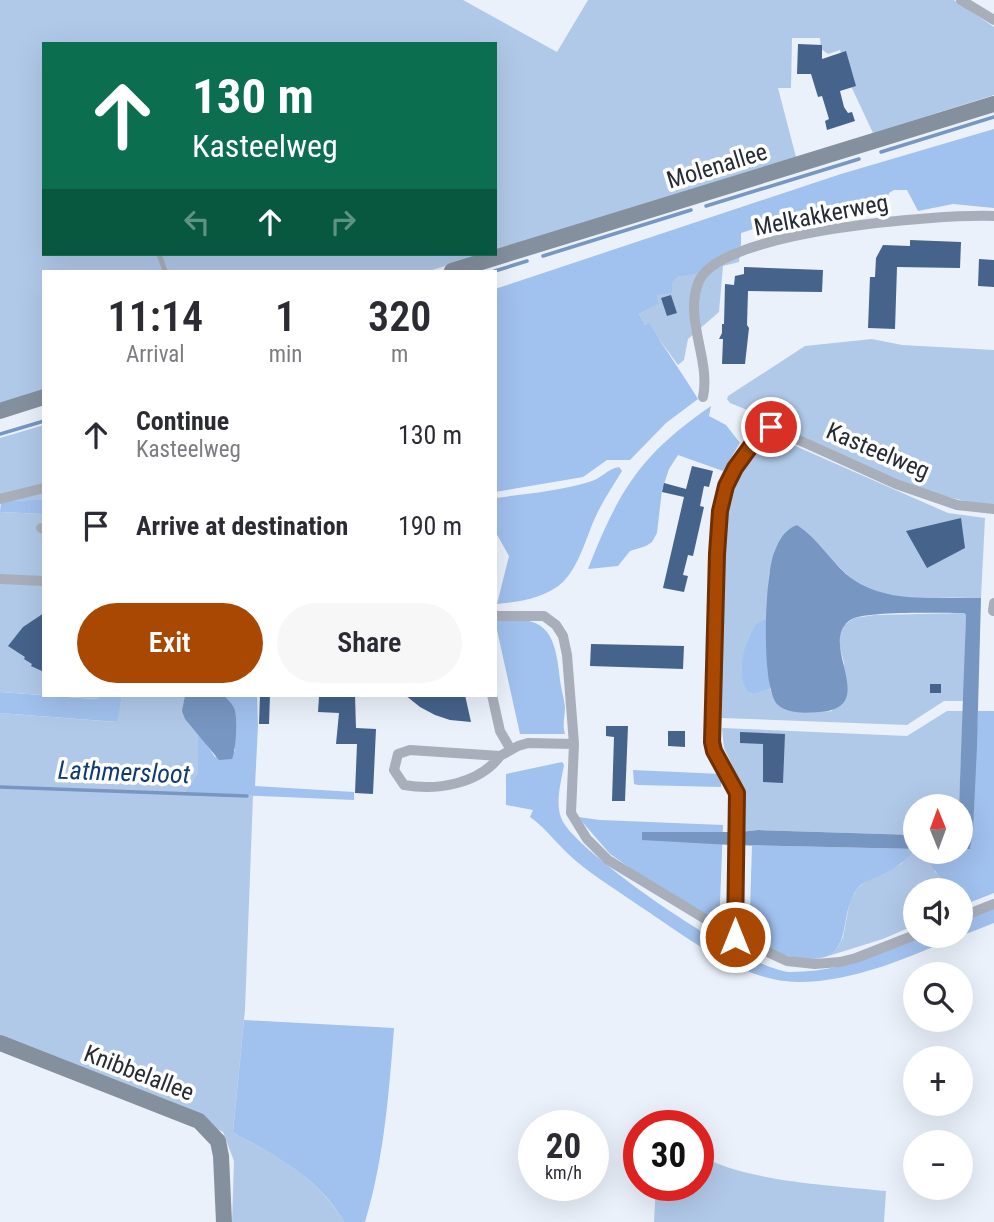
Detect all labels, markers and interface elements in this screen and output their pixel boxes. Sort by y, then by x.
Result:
text: 130 m [192,68,314,125]
icon: ahead [77,70,168,161]
text: Kasteelweg [192,127,338,165]
street label: Molenallee [663,137,771,195]
street label: Melkakkerweg [752,188,890,242]
icon: left [178,203,216,241]
icon: ahead [251,203,289,241]
icon: right [324,203,362,241]
text: 11:14 [108,292,203,341]
text: 1 [275,292,296,341]
text: 320 [368,292,431,341]
text: Arrival [126,341,185,368]
text: min [269,341,302,368]
text: m [391,341,408,368]
pin [741,397,801,457]
text: Continue [136,406,229,436]
icon: arrive [752,408,790,446]
icon: ahead [77,416,115,454]
street label: Kasteelweg [822,417,934,485]
text: 130 m [398,420,462,450]
text: Kasteelweg [136,436,241,463]
icon: arrive [77,507,115,545]
text: Arrive at destination [136,511,348,541]
text: 190 m [398,511,462,541]
button: Exit [77,603,263,683]
button: Share [277,603,462,683]
water label: Lathmersloot [57,755,191,789]
north arrow [903,794,973,864]
map controls [903,794,973,1200]
button: sound [903,878,973,948]
position arrow [698,900,772,974]
button: search [903,962,973,1032]
street label: Knibbelallee [80,1039,198,1107]
button: + [903,1046,973,1116]
speed limit sign: 30 [623,1110,714,1201]
text: 20 [546,1126,581,1167]
button: − [903,1130,973,1200]
text: km/h [545,1162,582,1183]

